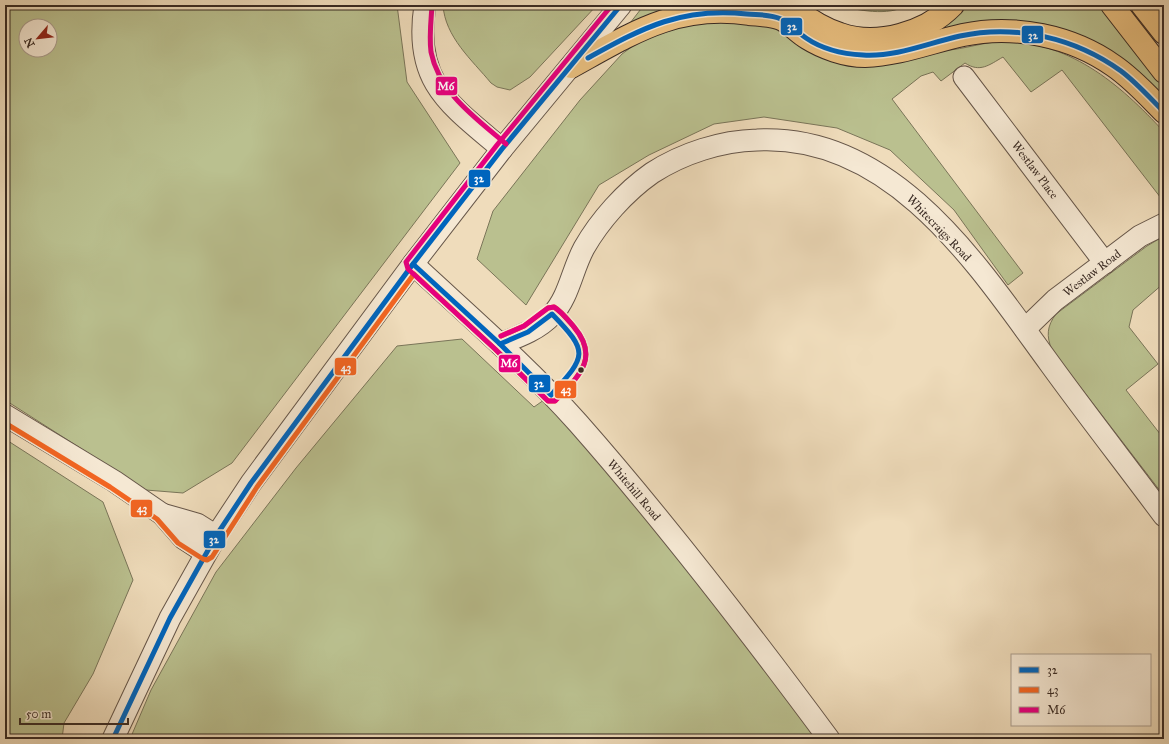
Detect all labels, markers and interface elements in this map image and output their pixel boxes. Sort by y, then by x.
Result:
line badge: 32 [780,17,803,36]
north arrow [18,18,58,58]
text: 32 [787,20,797,34]
line badge: 32 [1021,25,1044,44]
text: 32 [1028,29,1038,43]
text: N [21,35,38,50]
line badge: M6 [435,76,458,96]
text: M6 [438,80,456,93]
street label: Westlaw Place [1009,138,1061,202]
line badge: 32 [468,169,491,188]
text: 32 [474,172,484,186]
street label: Whitecraigs Road [903,192,974,265]
street label: Westlaw Road [1060,247,1124,299]
line badge: M6 [498,354,521,373]
line badge: 43 [334,357,357,376]
text: M6 [501,357,519,370]
text: 43 [341,361,351,375]
unlabelled marker [576,365,586,375]
line badge: 32 [528,374,551,393]
text: 32 [534,377,544,391]
line badge: 43 [554,380,577,399]
text: 43 [561,383,571,397]
street label: Whitehill Road [604,457,664,523]
line badge: 43 [130,499,153,518]
text: 43 [137,502,147,516]
line badge: 32 [203,530,226,549]
text: 32 [209,533,219,547]
legend [1011,654,1151,726]
text: 32 [1047,663,1058,677]
text: 43 [1047,683,1059,697]
scale bar [20,700,128,726]
text: M6 [1047,703,1066,717]
text: 50 m [26,707,51,721]

